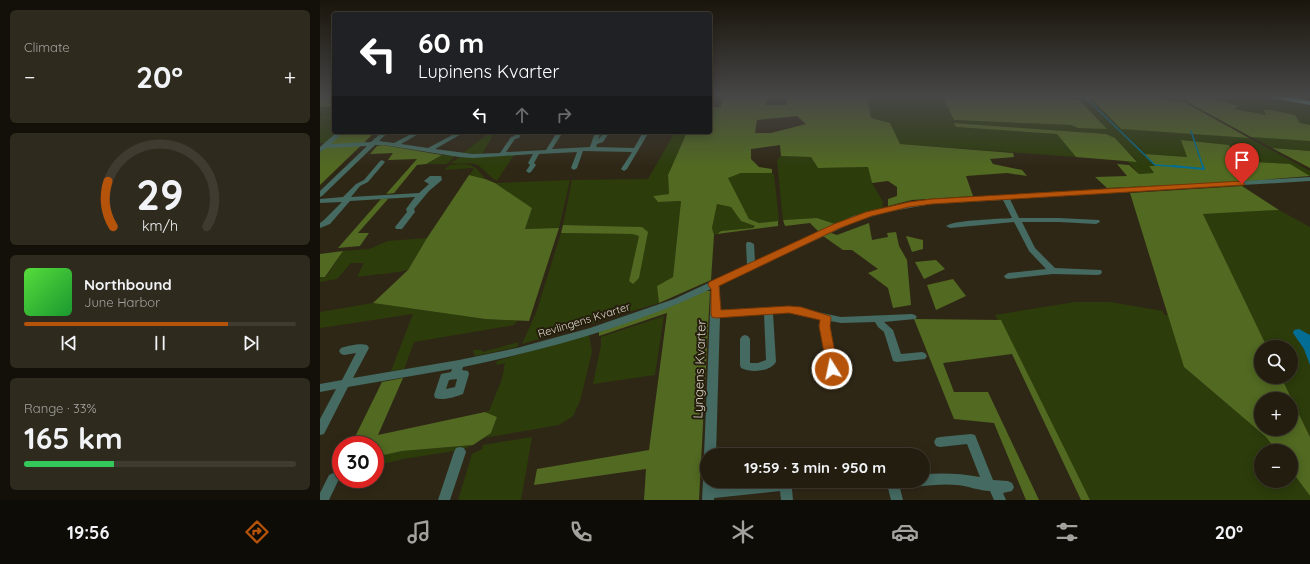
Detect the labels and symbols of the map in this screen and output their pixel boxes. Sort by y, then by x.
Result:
pin [1225,143,1259,184]
street label: Revlingens Kvarter [536,299,633,341]
street label: Lyngens Kvarter [689,319,709,419]
position arrow [811,348,853,390]
speed limit sign: 30 [332,436,384,488]

